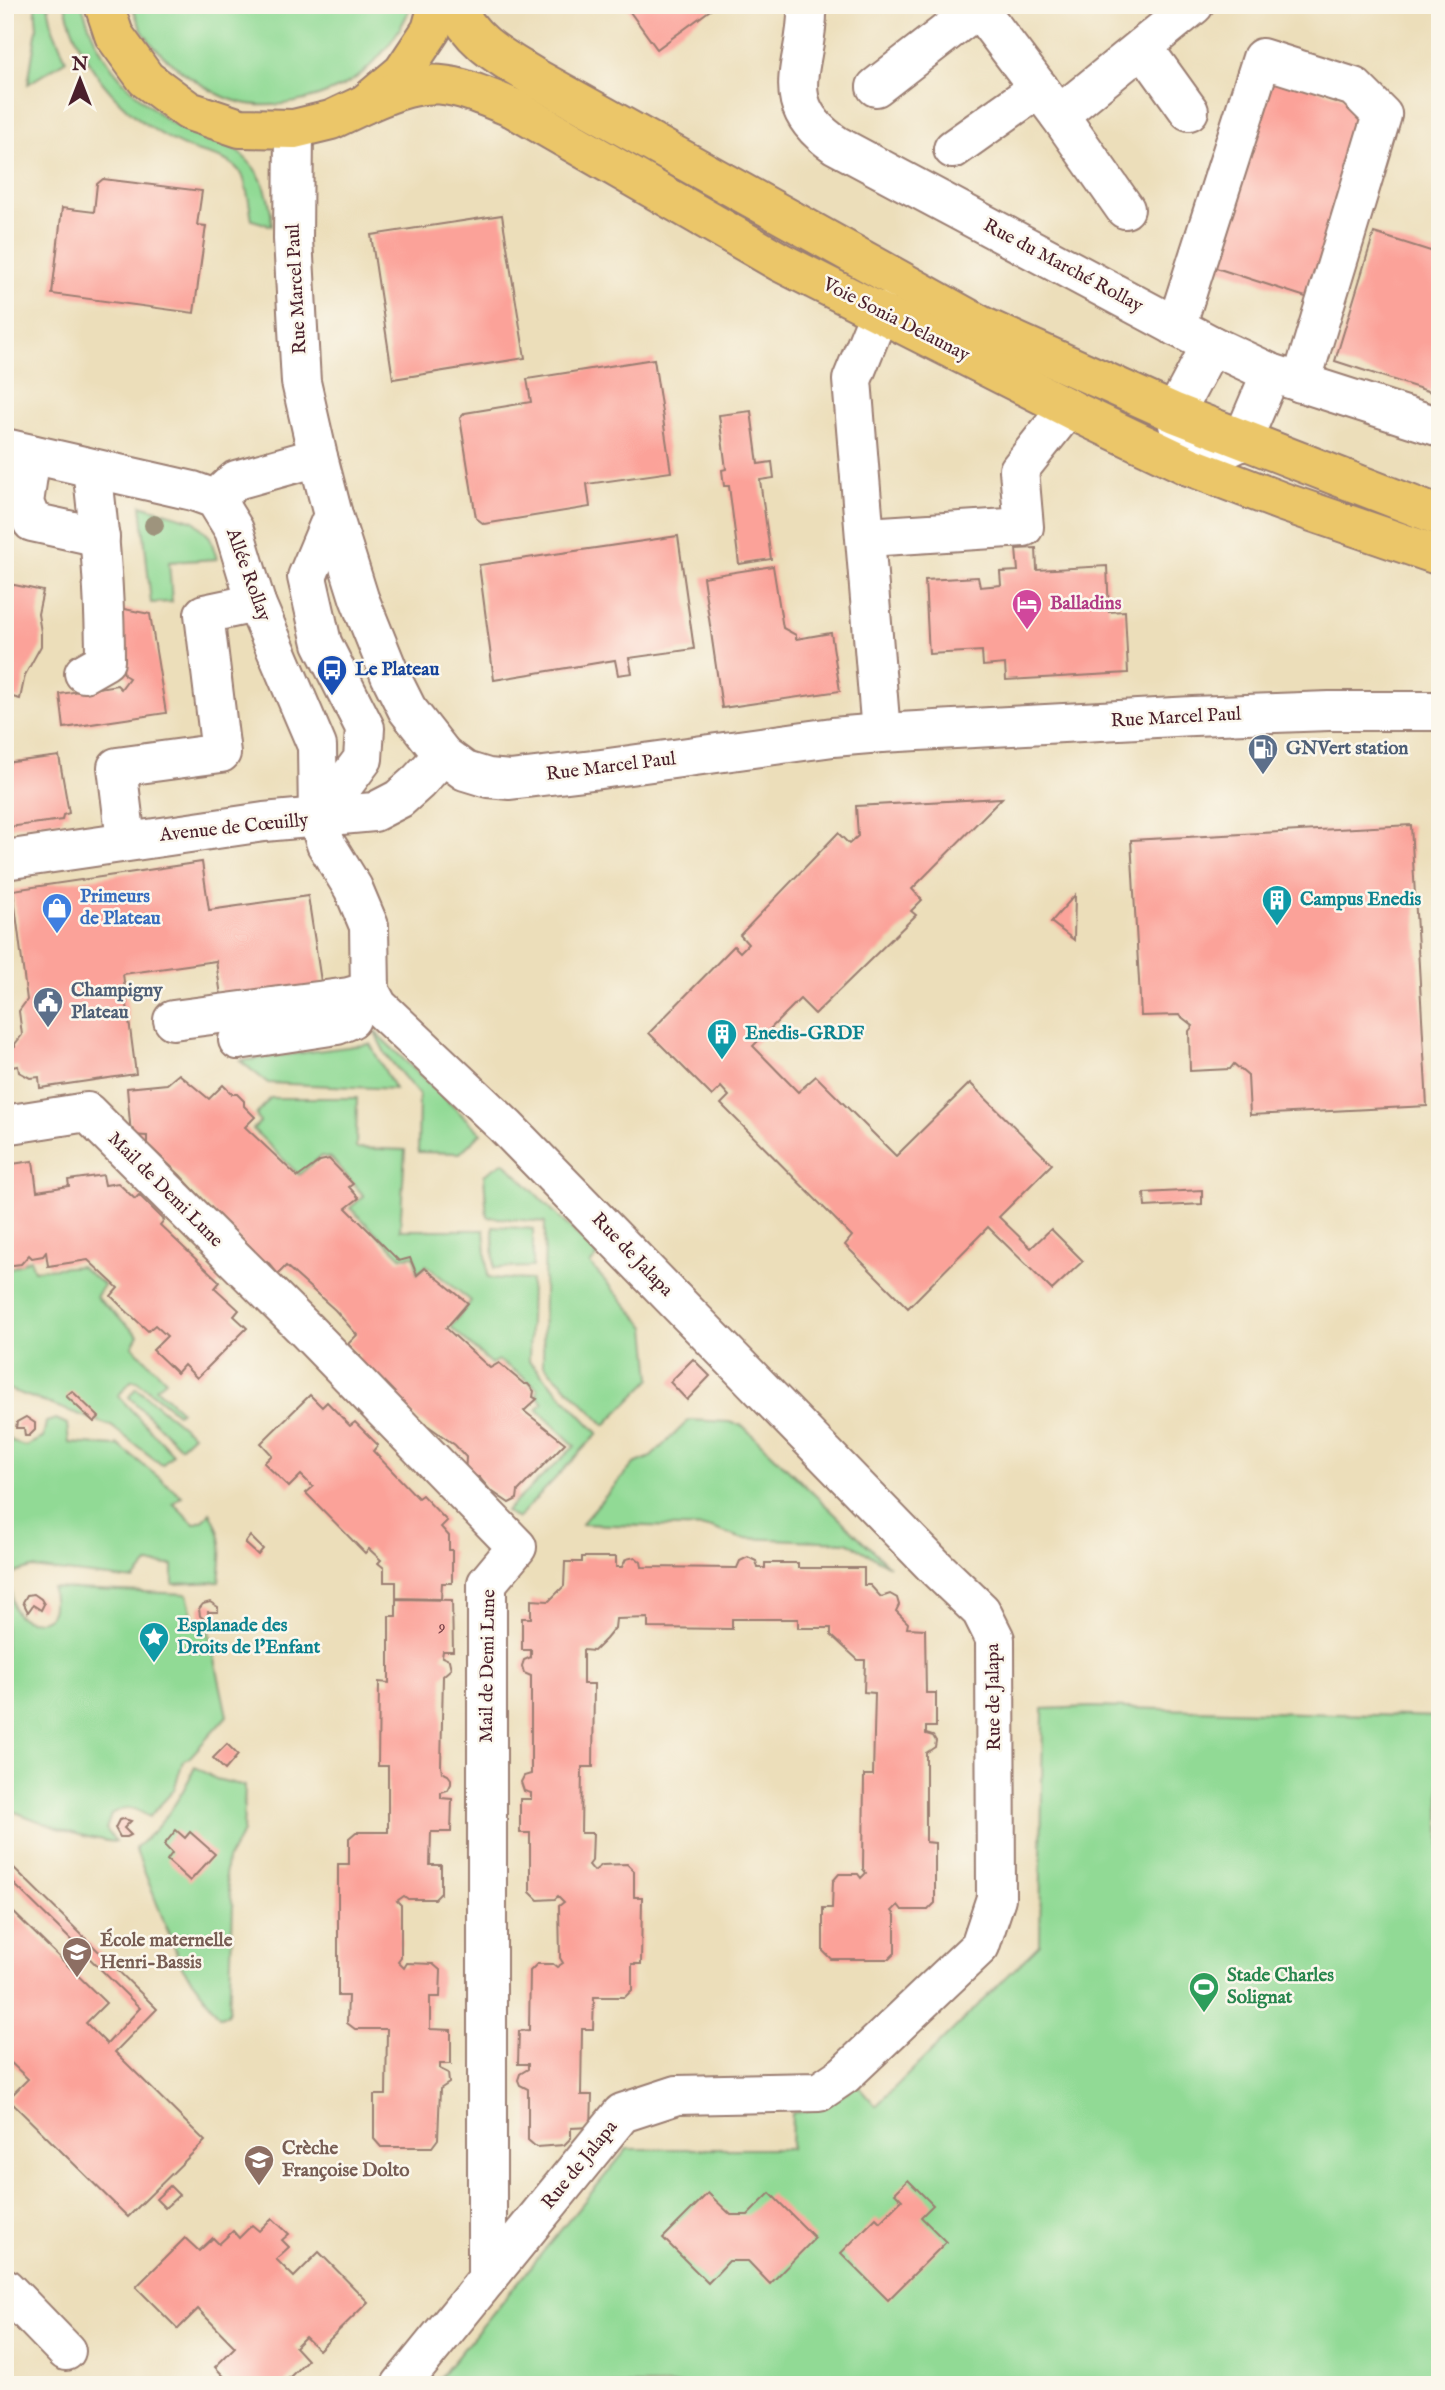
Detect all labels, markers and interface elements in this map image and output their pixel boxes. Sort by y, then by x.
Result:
north arrow [46,46,116,116]
text: N [71,53,89,77]
street label: Rue du Marché Rollay [979,214,1148,319]
street label: Rue Marcel Paul [282,222,312,355]
street label: Voie Sonia Delaunay [818,272,974,368]
street label: Allée Rollay [220,524,276,625]
hotel icon: Balladins [1010,587,1044,631]
place label: Balladins [1050,592,1122,616]
bus stop icon: Le Plateau [315,653,349,697]
place label: Le Plateau [355,658,439,682]
street label: Rue Marcel Paul [1110,703,1243,733]
fuel station icon: GNVert station [1246,732,1280,776]
place label: GNVert station [1286,737,1408,761]
street label: Rue Marcel Paul [545,747,678,787]
street label: Avenue de Cœuilly [157,808,310,848]
building icon: Campus Enedis [1260,883,1294,927]
place label: Primeurs de Plateau [80,885,161,931]
place label: Campus Enedis [1300,888,1422,912]
shop icon: Primeurs de Plateau [40,891,74,935]
place label: Champigny Plateau [71,979,163,1025]
public building icon: Champigny Plateau [31,985,65,1029]
building icon: Enedis-GRDF [705,1017,739,1061]
place label: Enedis-GRDF [745,1022,865,1046]
street label: Mail de Demi Lune [102,1127,228,1253]
street label: Rue de Jalapa [586,1208,679,1303]
street label: Mail de Demi Lune [475,1589,501,1743]
place label: Esplanade des Droits de l'Enfant [177,1614,321,1660]
house number: 9 [438,1618,446,1638]
place icon: Esplanade des Droits de l'Enfant [137,1620,171,1664]
street label: Rue de Jalapa [981,1642,1007,1751]
place label: École maternelle Henri-Bassis [100,1928,233,1975]
school or university icon: École maternelle Henri-Bassis [60,1935,94,1979]
place label: Stade Charles Solignat [1227,1964,1334,2010]
sports icon: Stade Charles Solignat [1187,1970,1221,2014]
street label: Rue de Jalapa [537,2115,624,2214]
place label: Crèche Françoise Dolto [282,2137,409,2183]
school or university icon: Crèche Françoise Dolto [242,2143,276,2187]

